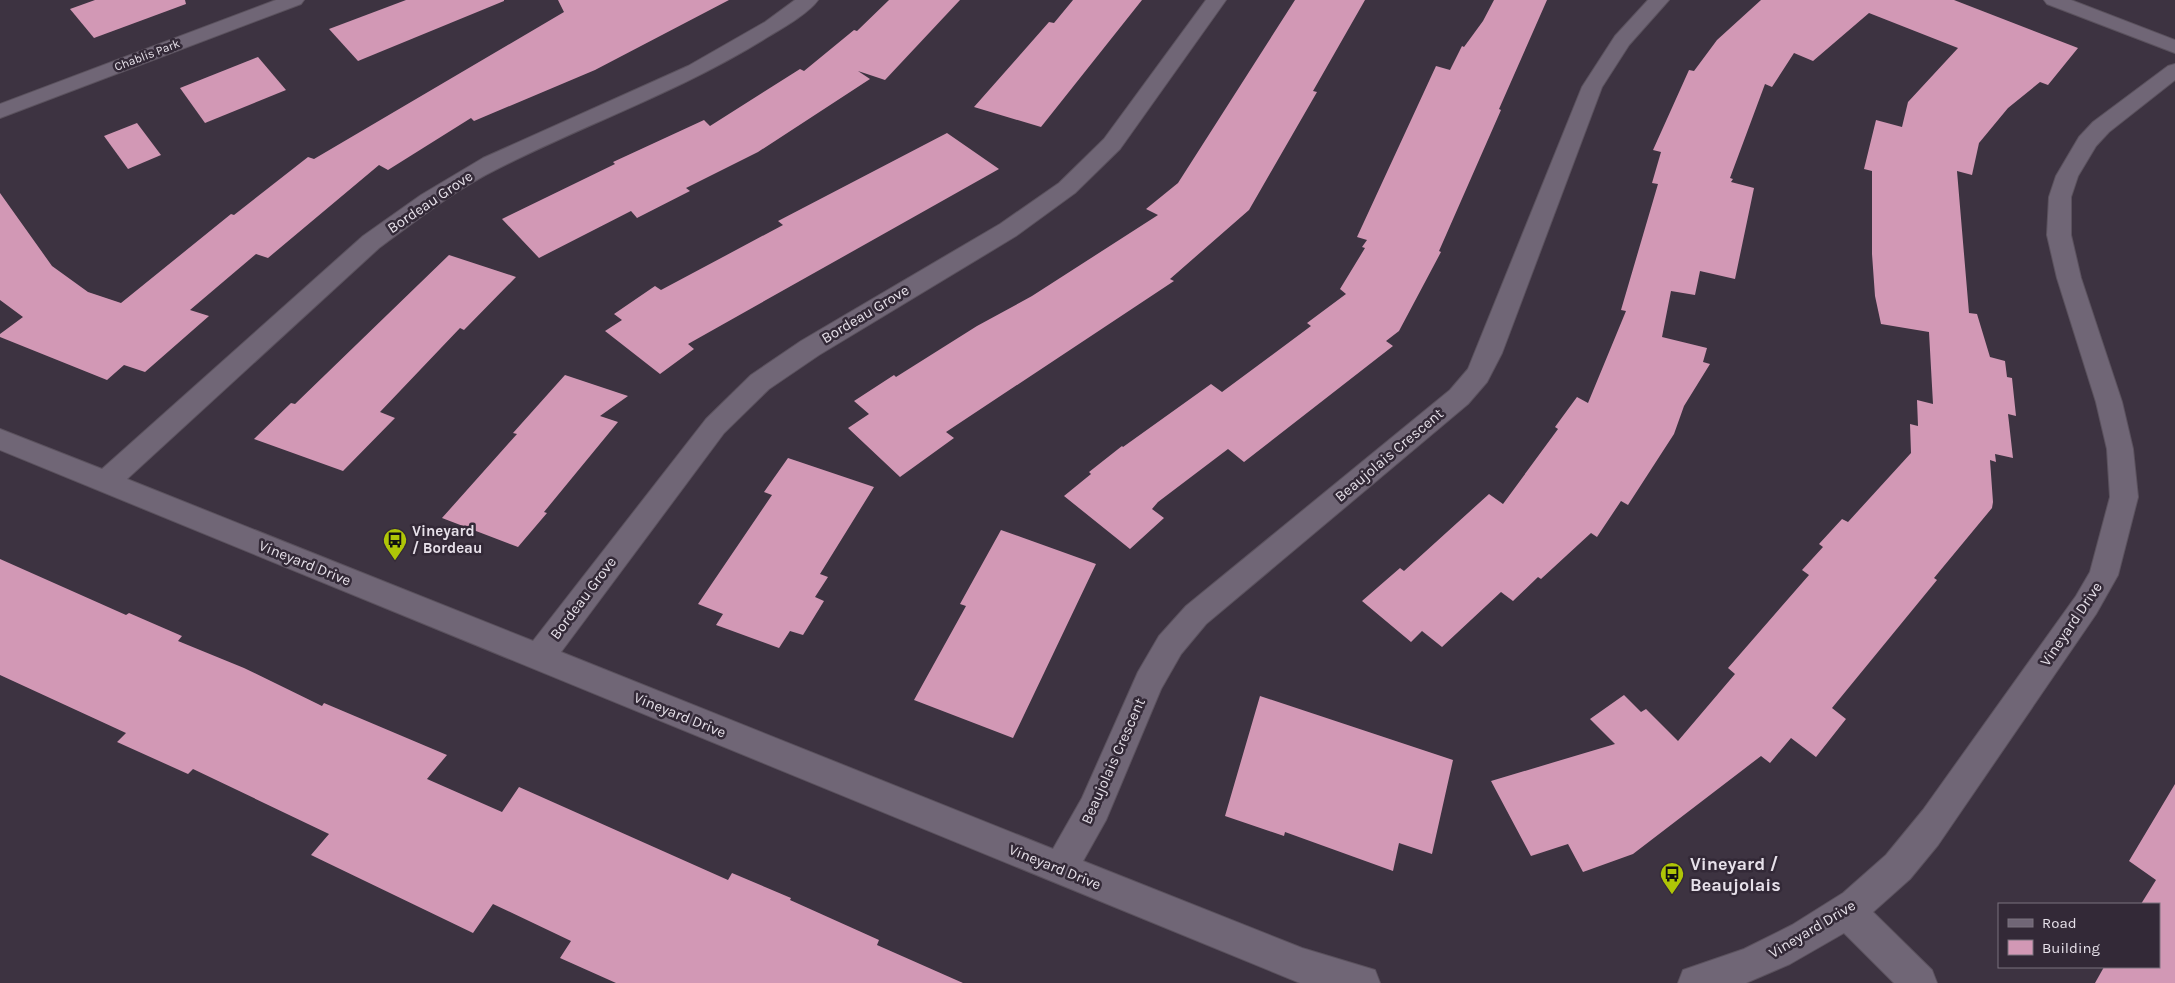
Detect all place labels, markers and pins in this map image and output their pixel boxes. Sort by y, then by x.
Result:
place label: Vineyard / Bordeau [412,522,482,557]
bus stop icon: Vineyard / Bordeau [382,527,408,561]
place label: Vineyard / Beaujolais [1690,853,1781,896]
bus stop icon: Vineyard / Beaujolais [1659,861,1685,895]

